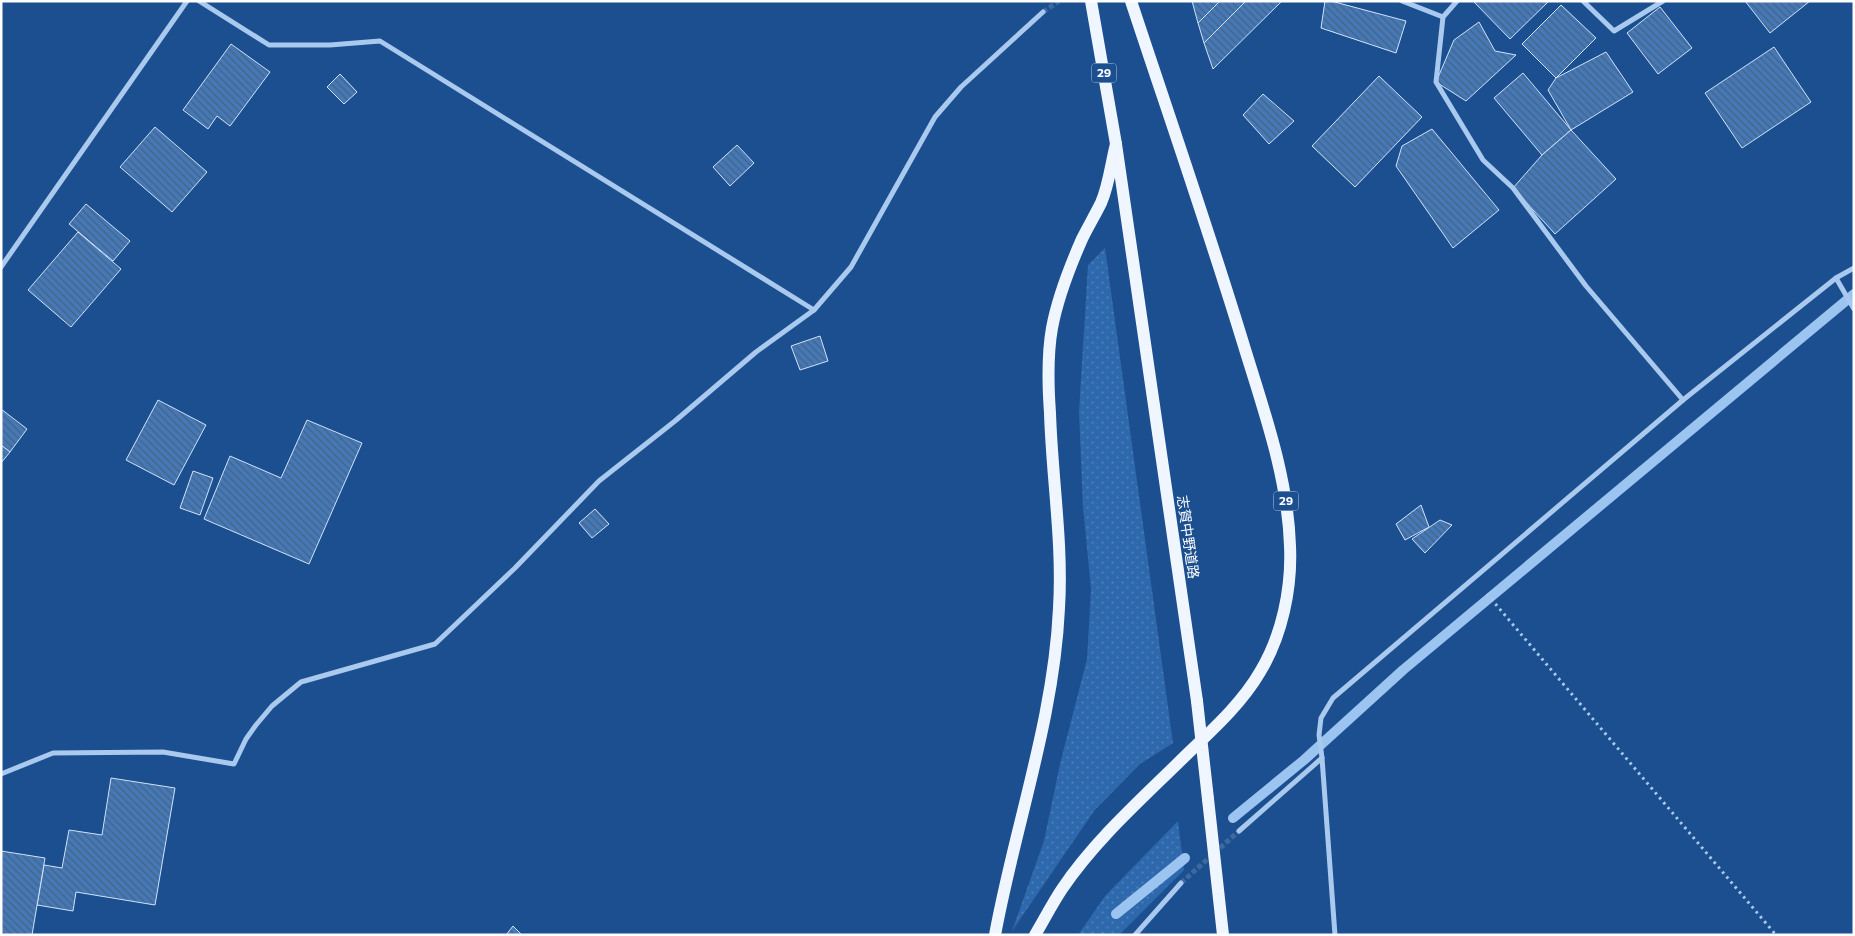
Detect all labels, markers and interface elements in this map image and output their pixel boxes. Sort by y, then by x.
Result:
road number: 29 [1092,64,1116,82]
road number: 29 [1274,492,1298,511]
street label: 志賀中野道路 [1174,494,1203,580]

